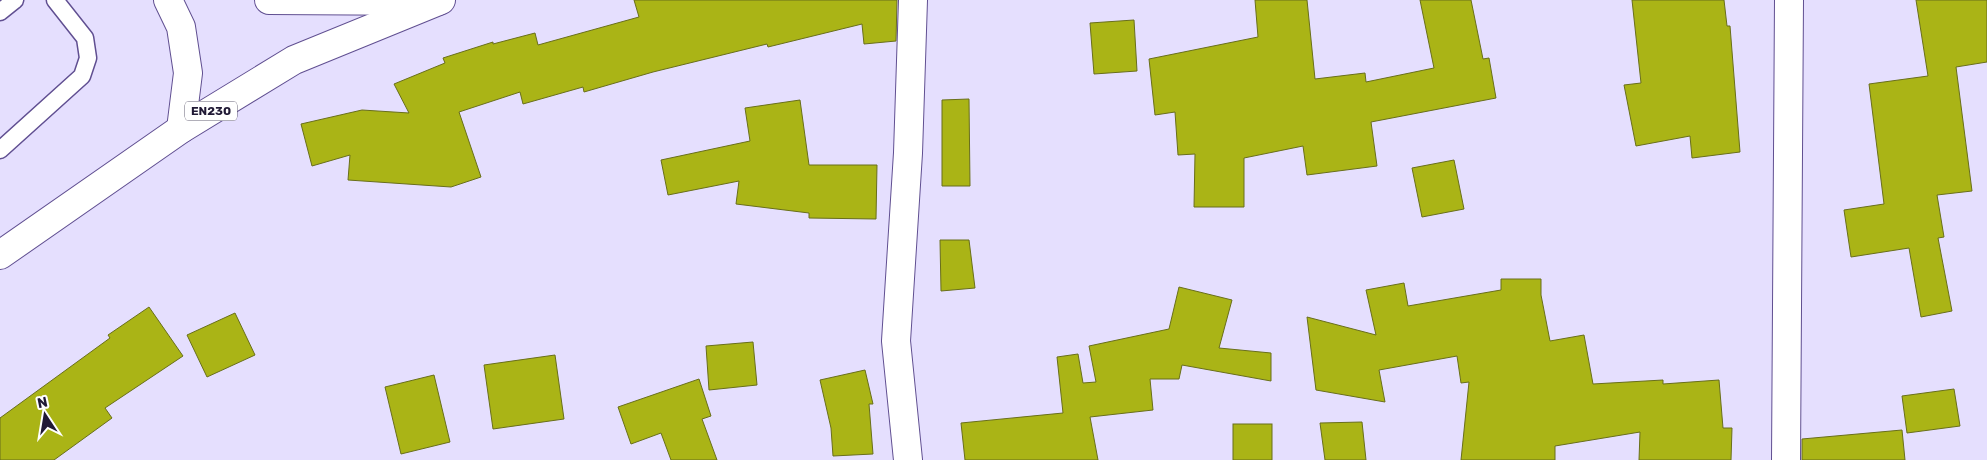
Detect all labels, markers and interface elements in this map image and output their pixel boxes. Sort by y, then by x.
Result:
road number: EN230 [185,102,237,120]
north arrow [20,390,70,440]
text: N [36,393,49,412]

